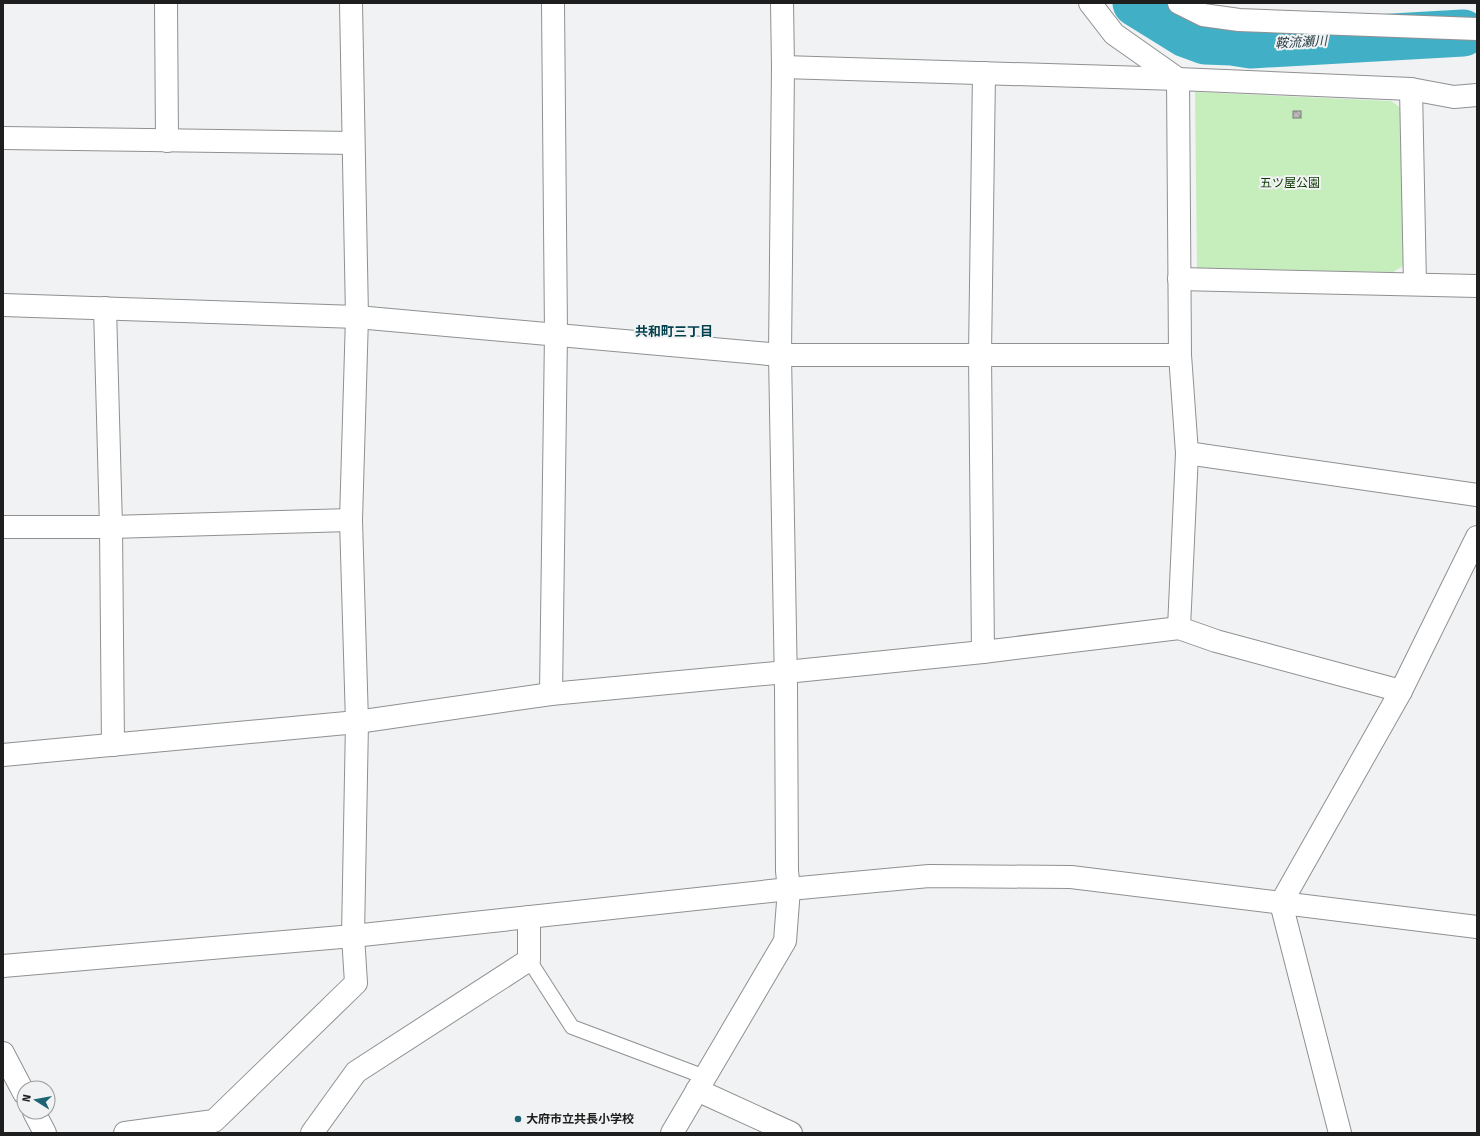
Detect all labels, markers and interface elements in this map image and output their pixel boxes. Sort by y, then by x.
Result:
water label: 鞍流瀬川 [1275,33,1329,51]
park label: 五ツ屋公園 [1260,176,1320,190]
district label: 共和町三丁目 [635,324,713,339]
north arrow [16,1080,56,1120]
text: N [20,1093,34,1103]
place label: 大府市立共長小学校 [526,1112,634,1126]
marker: 大府市立共長小学校 [513,1114,523,1124]

